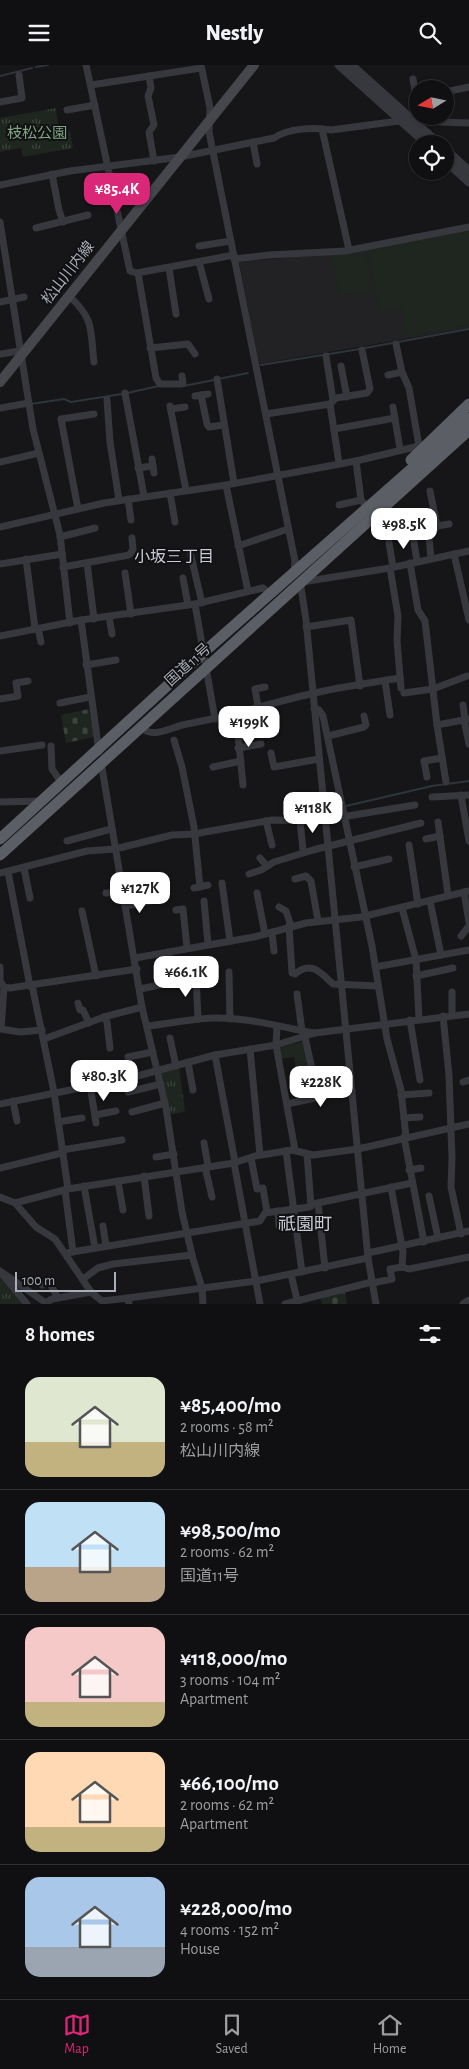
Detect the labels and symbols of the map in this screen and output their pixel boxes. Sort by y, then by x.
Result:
north arrow [409,80,454,125]
park label: 枝松公園 [7,125,67,141]
pin: ¥85.4K [76,173,158,215]
street label: 松山川内線 [38,238,97,307]
pin: ¥98.5K [363,507,445,550]
district label: 小坂三丁目 [134,549,214,565]
street label: 国道11号 [162,640,214,689]
pin: ¥199K [214,705,284,748]
pin: ¥118K [278,791,348,834]
pin: ¥127K [105,871,175,914]
pin: ¥66.1K [145,955,227,998]
pin: ¥80.3K [63,1059,145,1102]
pin: ¥228K [286,1065,356,1108]
district label: 祇園町 [278,1215,332,1234]
scale bar [15,1269,116,1292]

